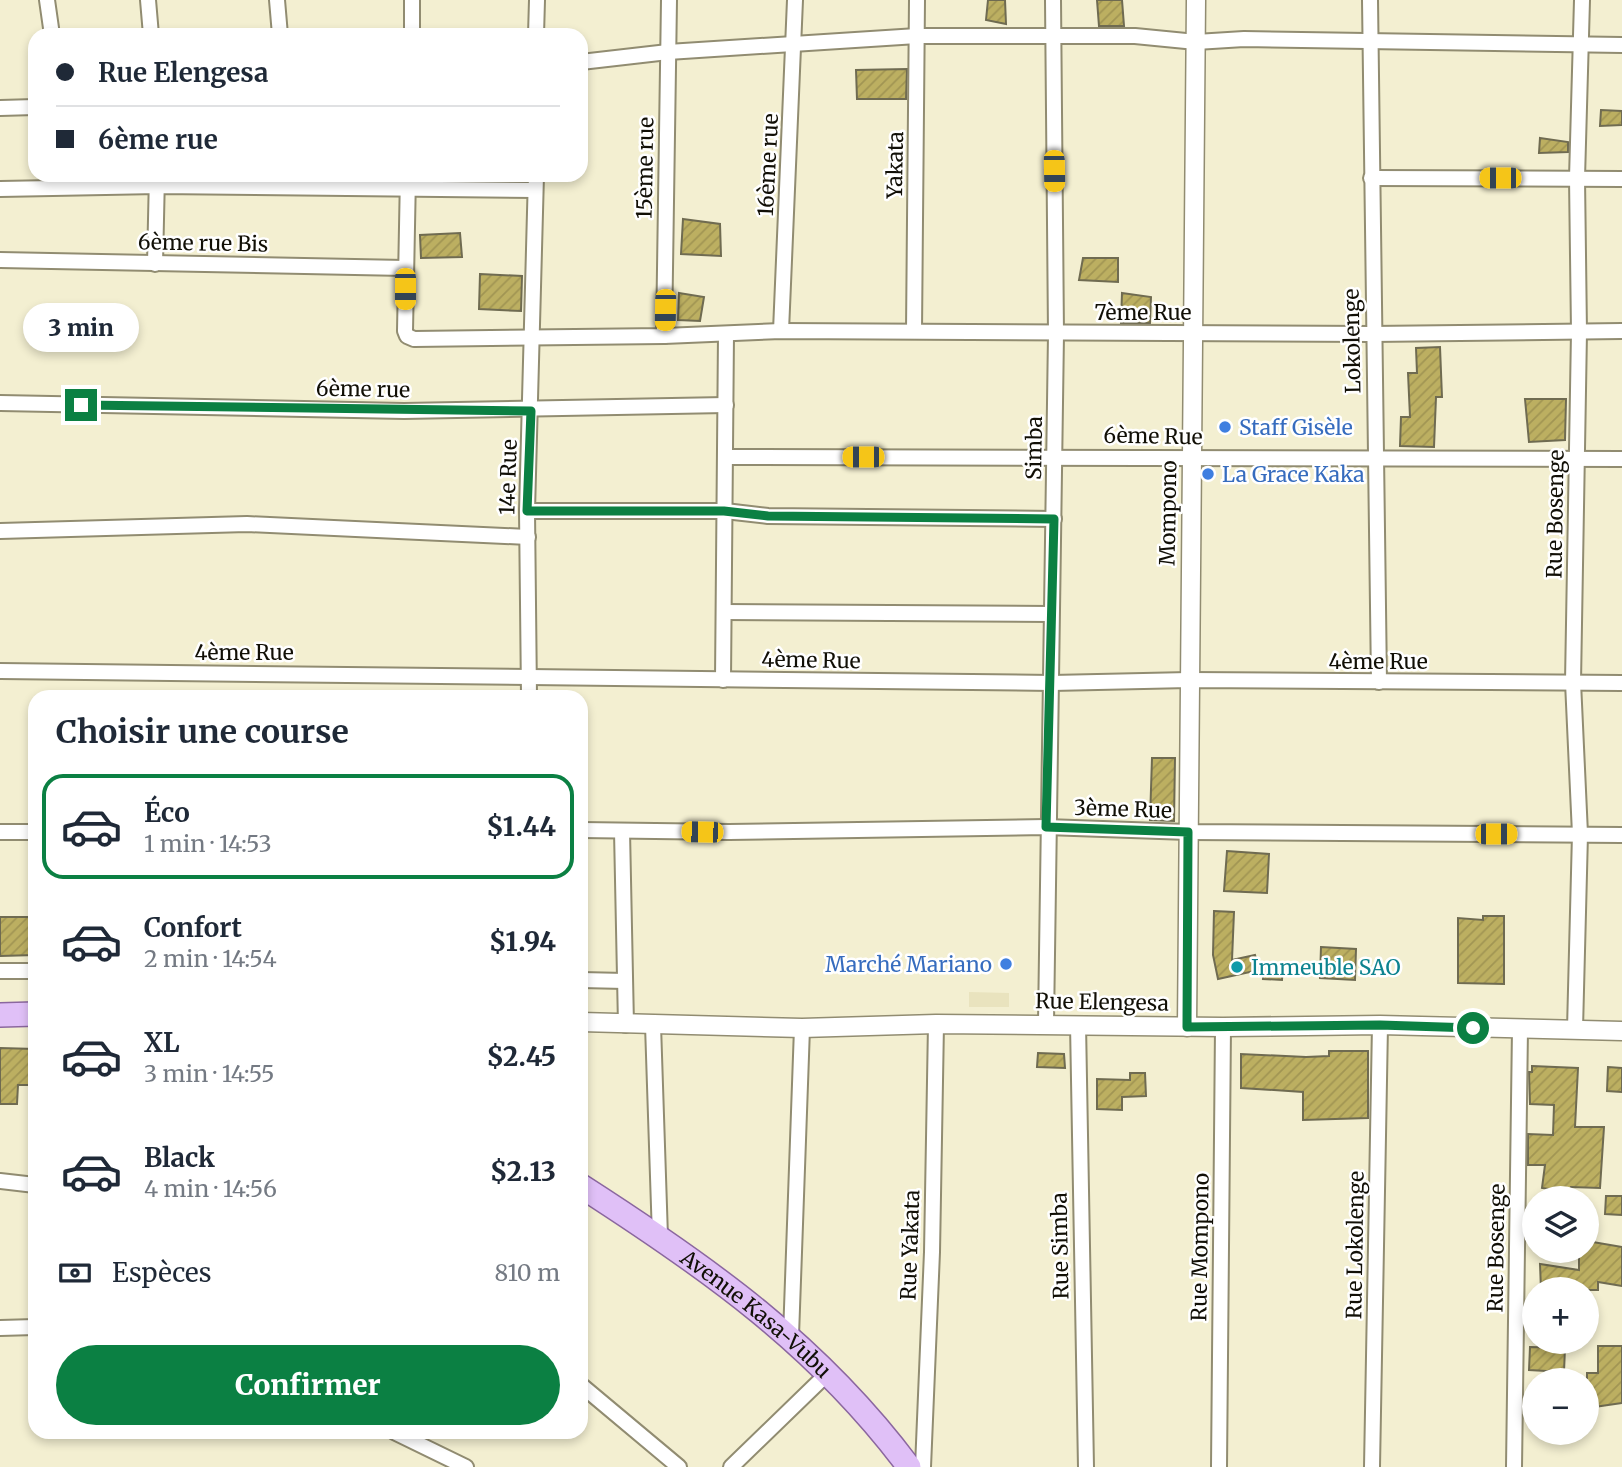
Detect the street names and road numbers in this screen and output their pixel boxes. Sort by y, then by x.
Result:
street label: 16ème rue [752,113,784,217]
street label: 15ème rue [631,117,659,219]
street label: Yakata [881,131,909,200]
street label: 6ème rue Bis [138,228,268,258]
street label: Lokolenge [1338,288,1366,394]
street label: 7ème Rue [1094,299,1192,326]
street label: 6ème rue [316,375,410,403]
street label: Simba [1020,416,1048,480]
street label: 6ème Rue [1103,422,1203,450]
street label: 14e Rue [493,439,523,515]
street label: Rue Bosenge [1540,449,1570,579]
street label: Mompono [1154,460,1182,566]
street label: 4ème Rue [194,639,294,666]
street label: 4ème Rue [761,646,861,674]
street label: 4ème Rue [1328,648,1428,675]
street label: 3ème Rue [1073,794,1173,824]
street label: Rue Elengesa [1035,987,1169,1017]
street label: Rue Lokolenge [1340,1171,1370,1319]
street label: Rue Mompono [1185,1173,1215,1321]
street label: Rue Bosenge [1481,1183,1511,1313]
street label: Rue Yakata [895,1189,925,1301]
street label: Rue Simba [1046,1192,1074,1300]
street label: Avenue Kasa-Vubu [675,1243,837,1383]

